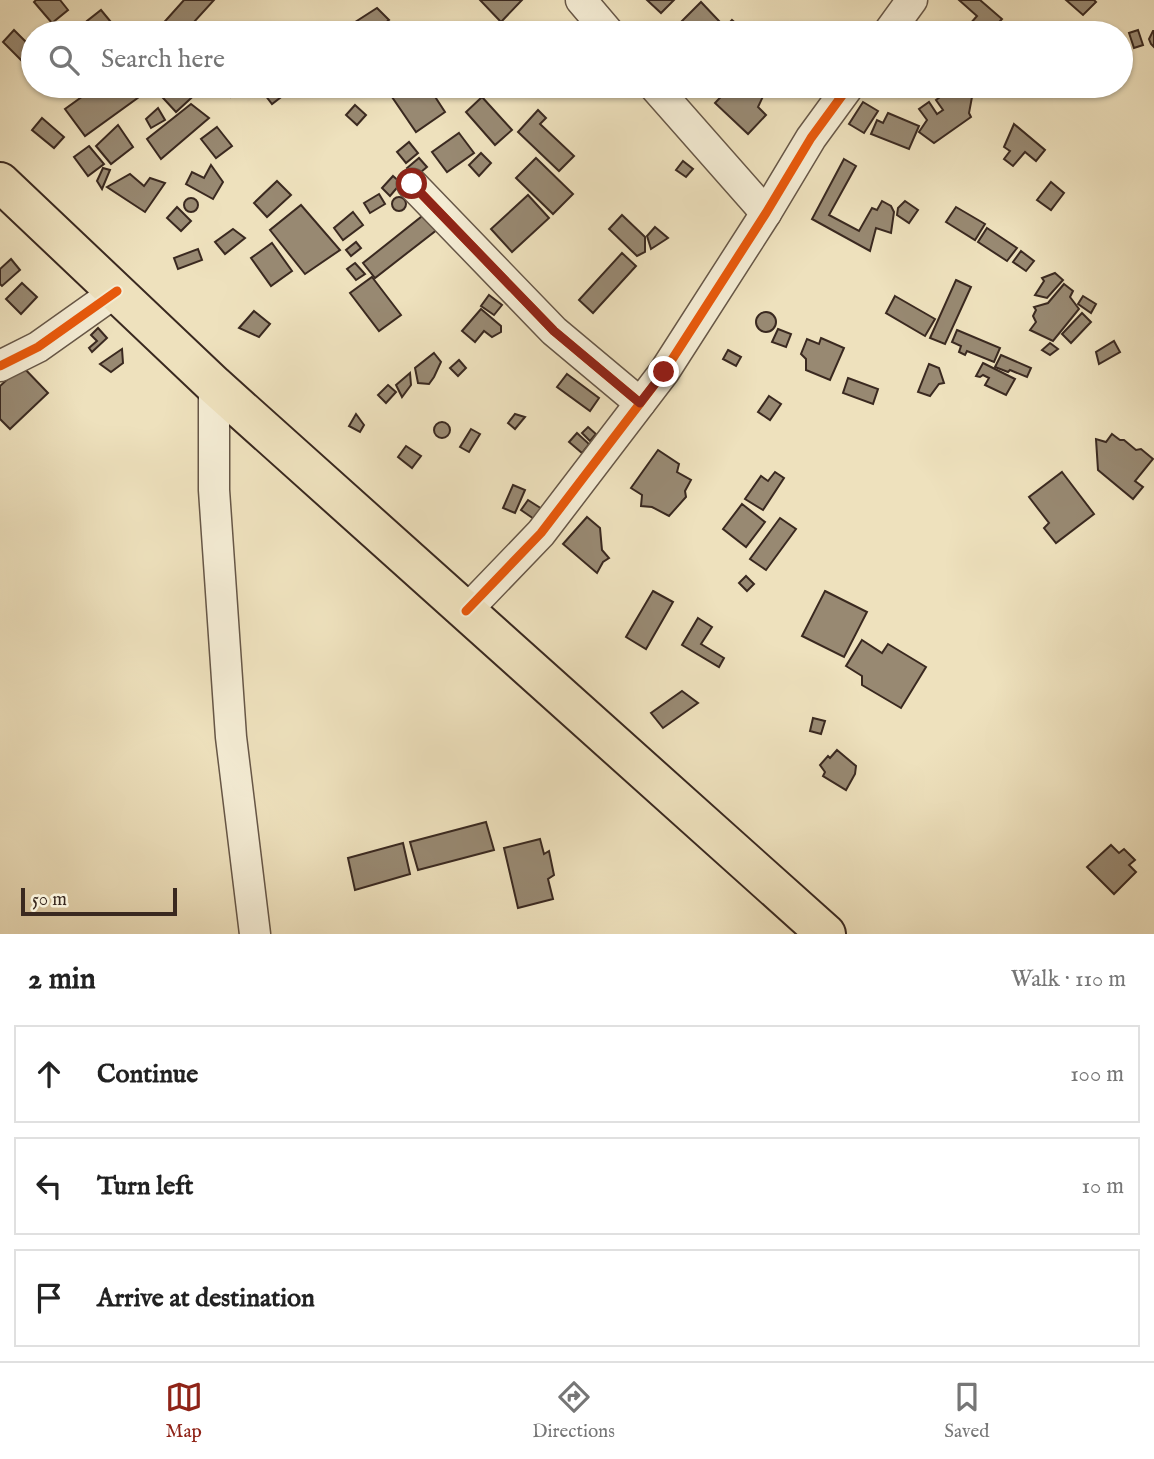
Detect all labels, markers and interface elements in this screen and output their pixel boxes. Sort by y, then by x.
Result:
search box [21,21,1133,98]
icon: search [45,41,83,79]
text: Search here [101,43,225,76]
route start [396,168,427,199]
route end [648,356,679,387]
scale bar [21,885,177,917]
text: 50 m [32,888,67,912]
text: 2 min [28,961,96,999]
text: Walk · 110 m [1011,965,1126,994]
icon: ahead [30,1055,68,1093]
text: Continue [97,1058,198,1091]
text: 100 m [1070,1060,1124,1089]
icon: left [30,1167,68,1205]
text: Turn left [97,1170,194,1203]
text: 10 m [1081,1172,1124,1201]
icon: arrive [30,1279,68,1317]
text: Arrive at destination [97,1282,315,1315]
tab: Map [165,1378,203,1444]
tab: Directions [532,1378,615,1444]
tab: Saved [944,1378,989,1444]

